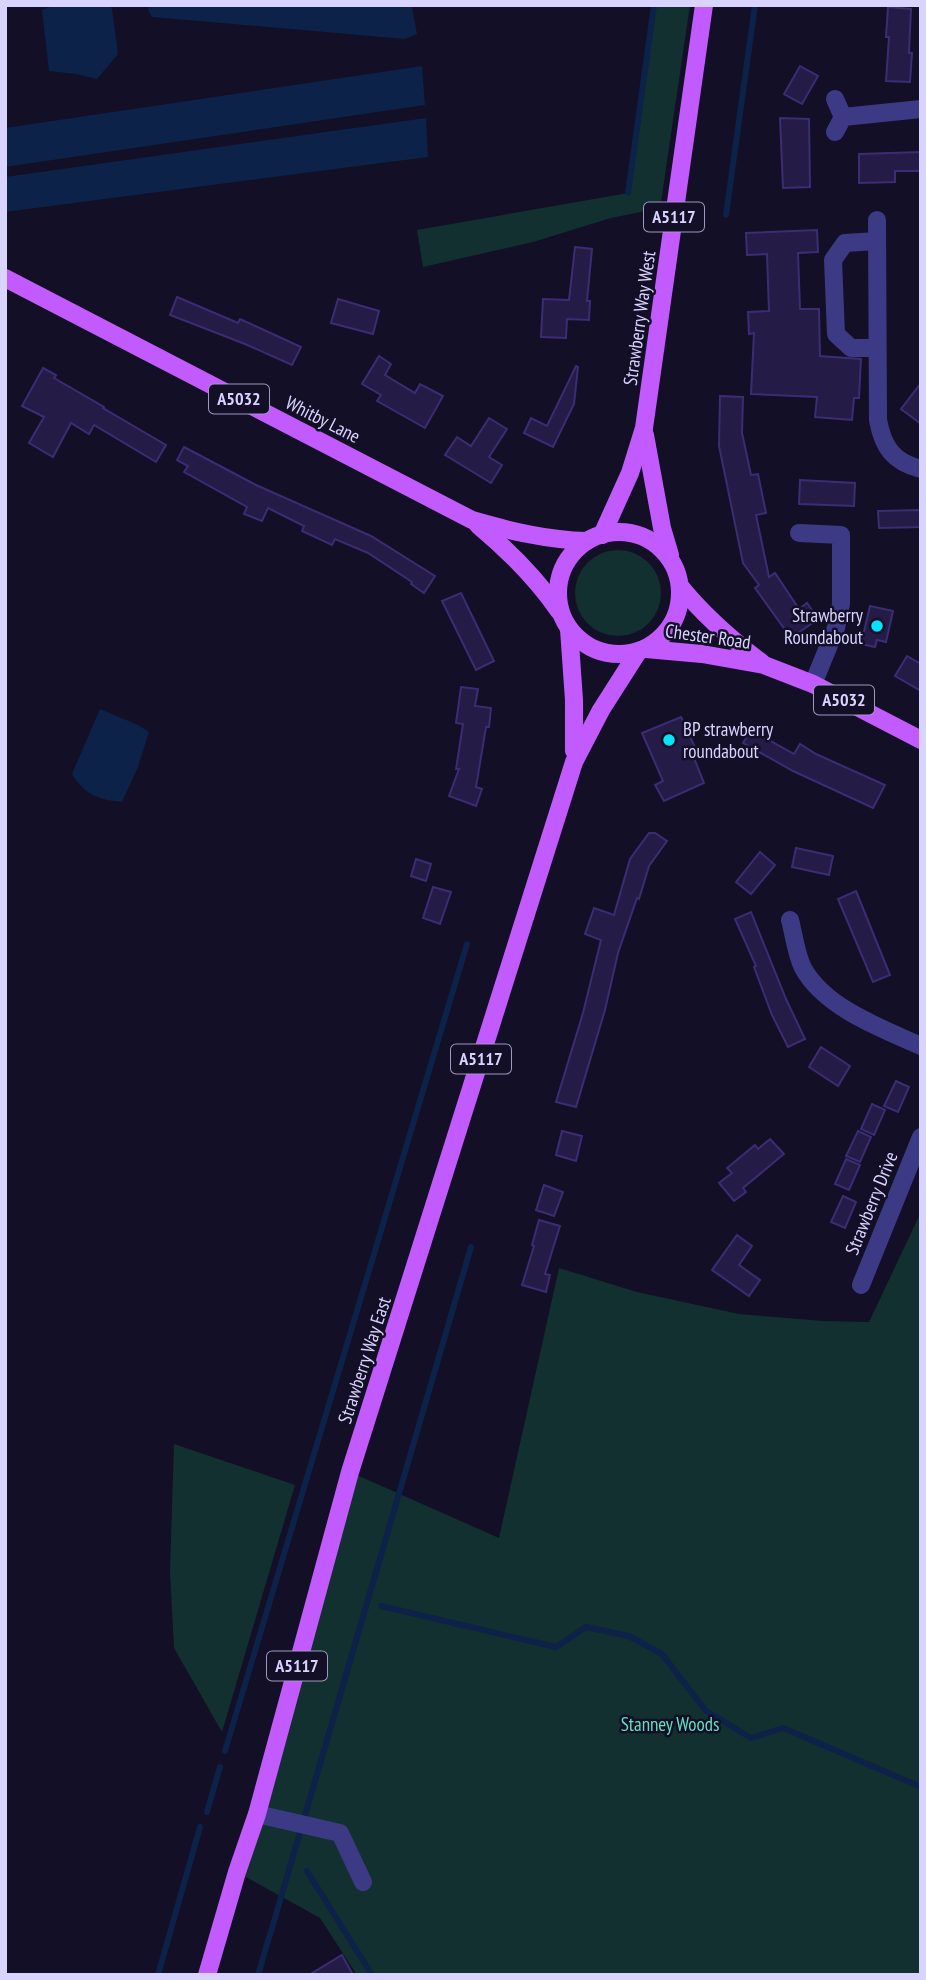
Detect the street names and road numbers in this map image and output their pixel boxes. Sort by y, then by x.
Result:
road number: A5117 [644,202,704,232]
street label: Strawberry Way West [618,248,660,387]
road number: A5032 [209,384,269,414]
street label: Whitby Lane [282,390,364,448]
street label: Chester Road [664,618,752,654]
road number: A5032 [814,686,874,714]
road number: A5117 [451,1044,511,1074]
street label: Strawberry Drive [839,1148,903,1258]
street label: Strawberry Way East [332,1293,396,1426]
road number: A5117 [267,1652,327,1680]

